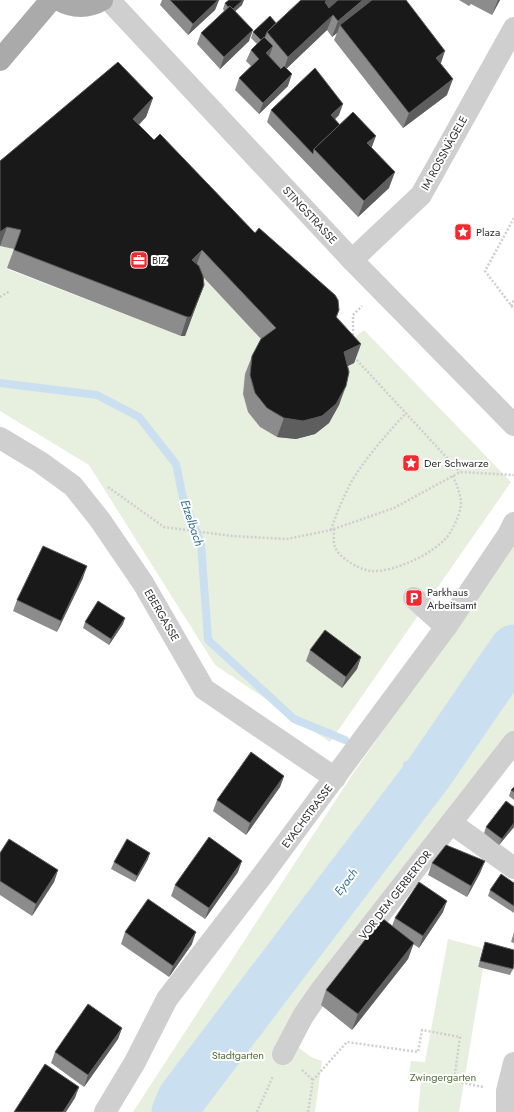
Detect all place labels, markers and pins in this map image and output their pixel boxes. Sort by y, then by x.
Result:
place icon: Plaza [453,222,473,242]
place label: Plaza [476,224,500,240]
office icon: BIZ [129,250,149,270]
place label: BIZ [152,252,167,268]
place icon: Der Schwarze [401,453,421,473]
place label: Der Schwarze [424,455,489,471]
place label: Parkhaus Arbeitsamt [427,584,477,613]
parking icon: Parkhaus Arbeitsamt [404,588,424,608]

